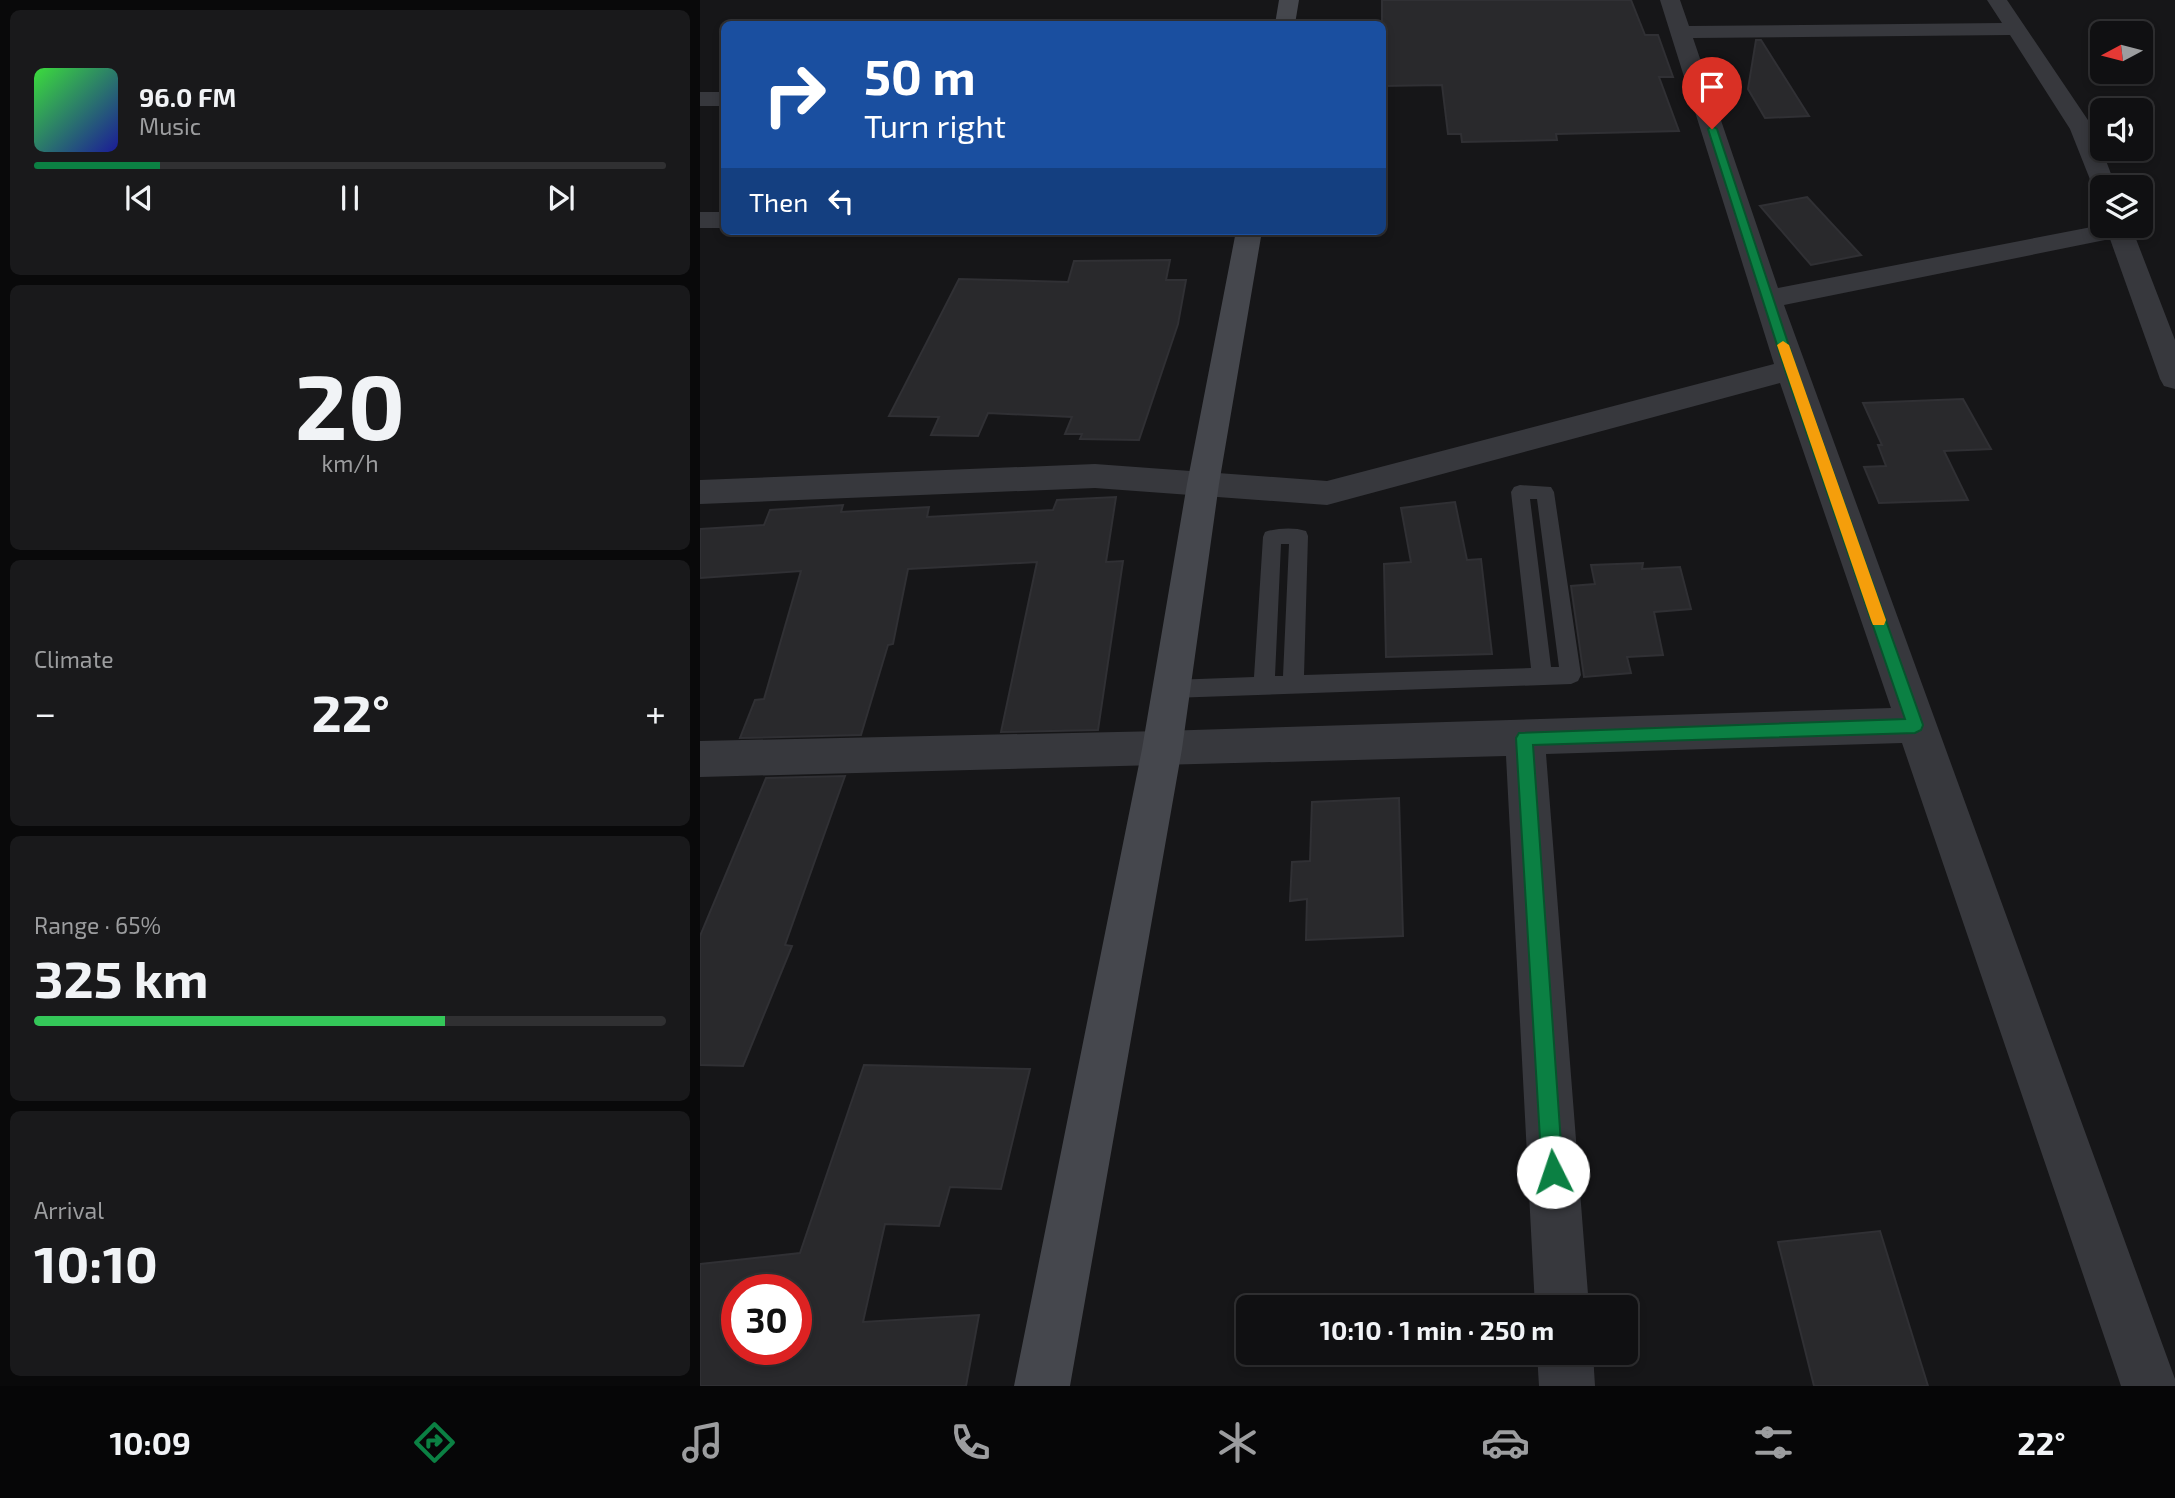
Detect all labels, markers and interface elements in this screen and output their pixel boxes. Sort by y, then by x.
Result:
north arrow [2090,21,2152,84]
map controls [2090,21,2153,238]
text: 50 m [864,46,976,105]
icon: right [749,49,840,140]
pin [1682,57,1742,129]
icon: arrive [1693,68,1731,106]
text: 96.0 FM [139,81,236,112]
button: sound [2090,98,2153,161]
text: Turn right [864,106,1006,144]
text: Music [139,112,201,140]
button: layers [2090,175,2153,238]
icon: previous [120,179,158,217]
icon: pause [331,179,369,217]
icon: next [542,179,580,217]
icon: left [822,182,860,220]
text: Then [749,186,808,217]
text: 20 [295,349,405,458]
text: km/h [321,449,379,477]
text: Climate [34,645,114,673]
text: 22° [311,680,390,742]
text: − [34,689,56,735]
text: + [645,689,666,735]
text: Range · 65% [34,911,161,939]
text: 325 km [34,946,209,1008]
position arrow [1516,1135,1590,1209]
text: Arrival [34,1196,104,1224]
text: 10:10 [34,1231,158,1293]
speed limit sign: 30 [721,1274,812,1365]
text: 10:10 · 1 min · 250 m [1320,1314,1554,1345]
icon: directions [410,1418,459,1467]
icon: music [678,1418,727,1467]
icon: phone [946,1418,995,1467]
icon: climate [1213,1418,1262,1467]
icon: car [1481,1418,1530,1467]
icon: filters [1749,1418,1798,1467]
text: 10:09 [109,1423,191,1461]
text: 22° [2017,1423,2065,1461]

